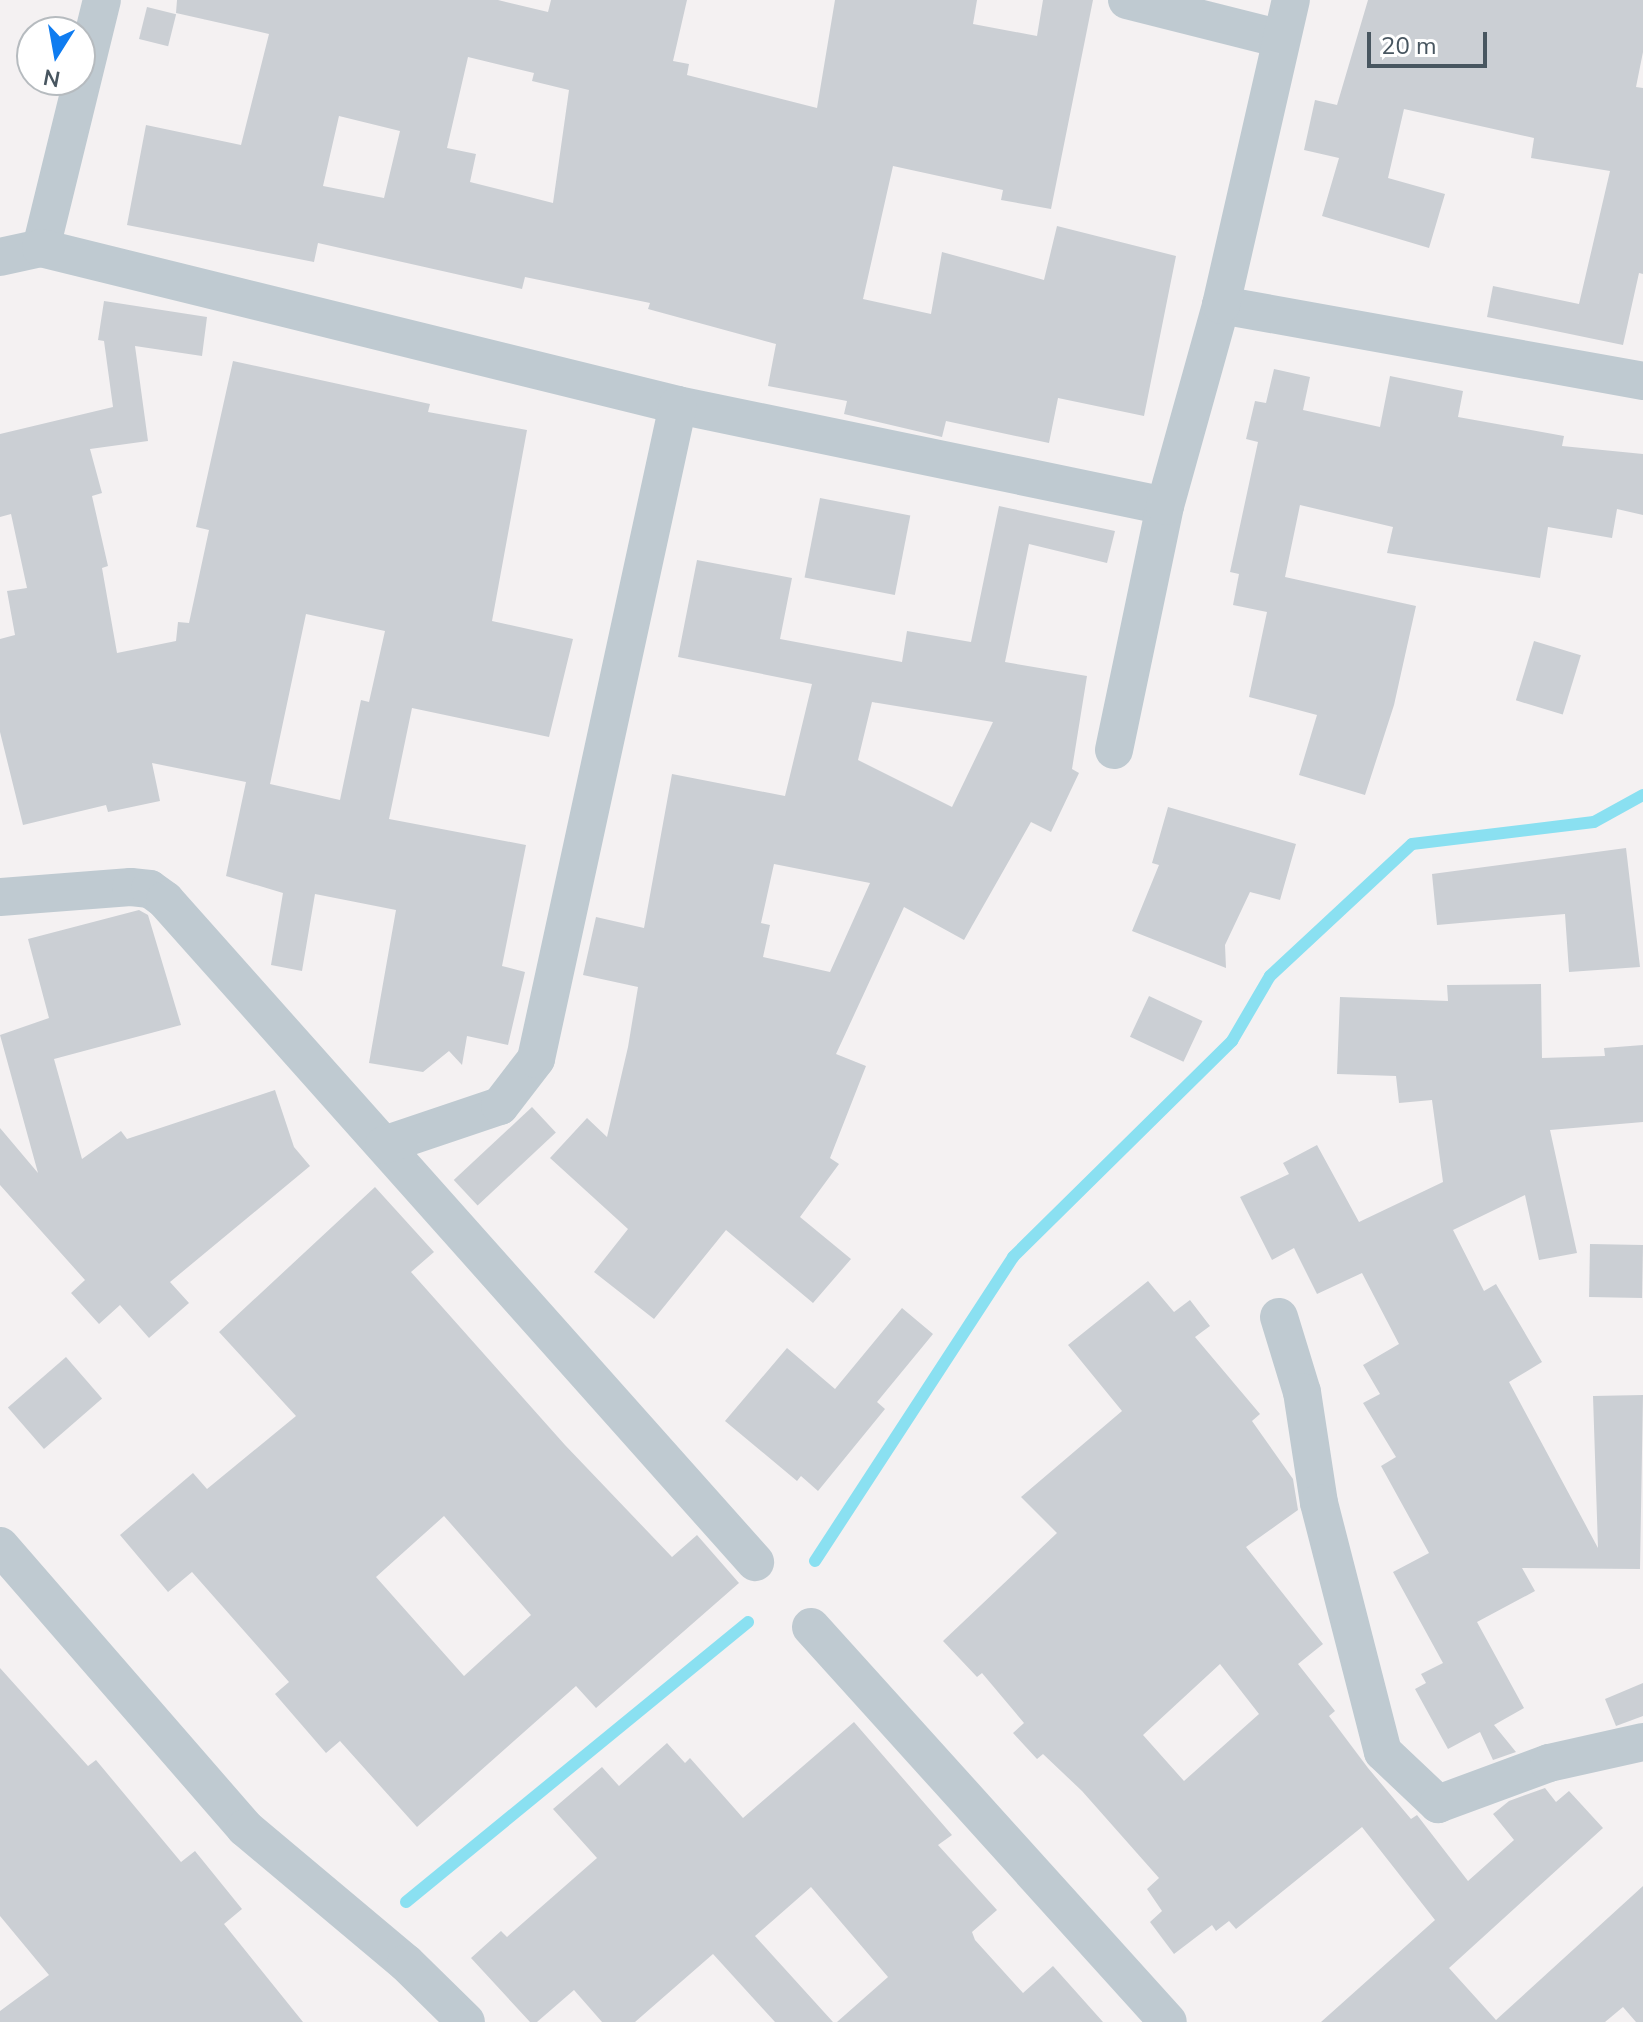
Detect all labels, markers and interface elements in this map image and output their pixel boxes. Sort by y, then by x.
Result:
north arrow [16,16,96,96]
scale bar [1371,16,1491,66]
text: 20 m [1381,30,1437,62]
text: N [41,61,63,94]

